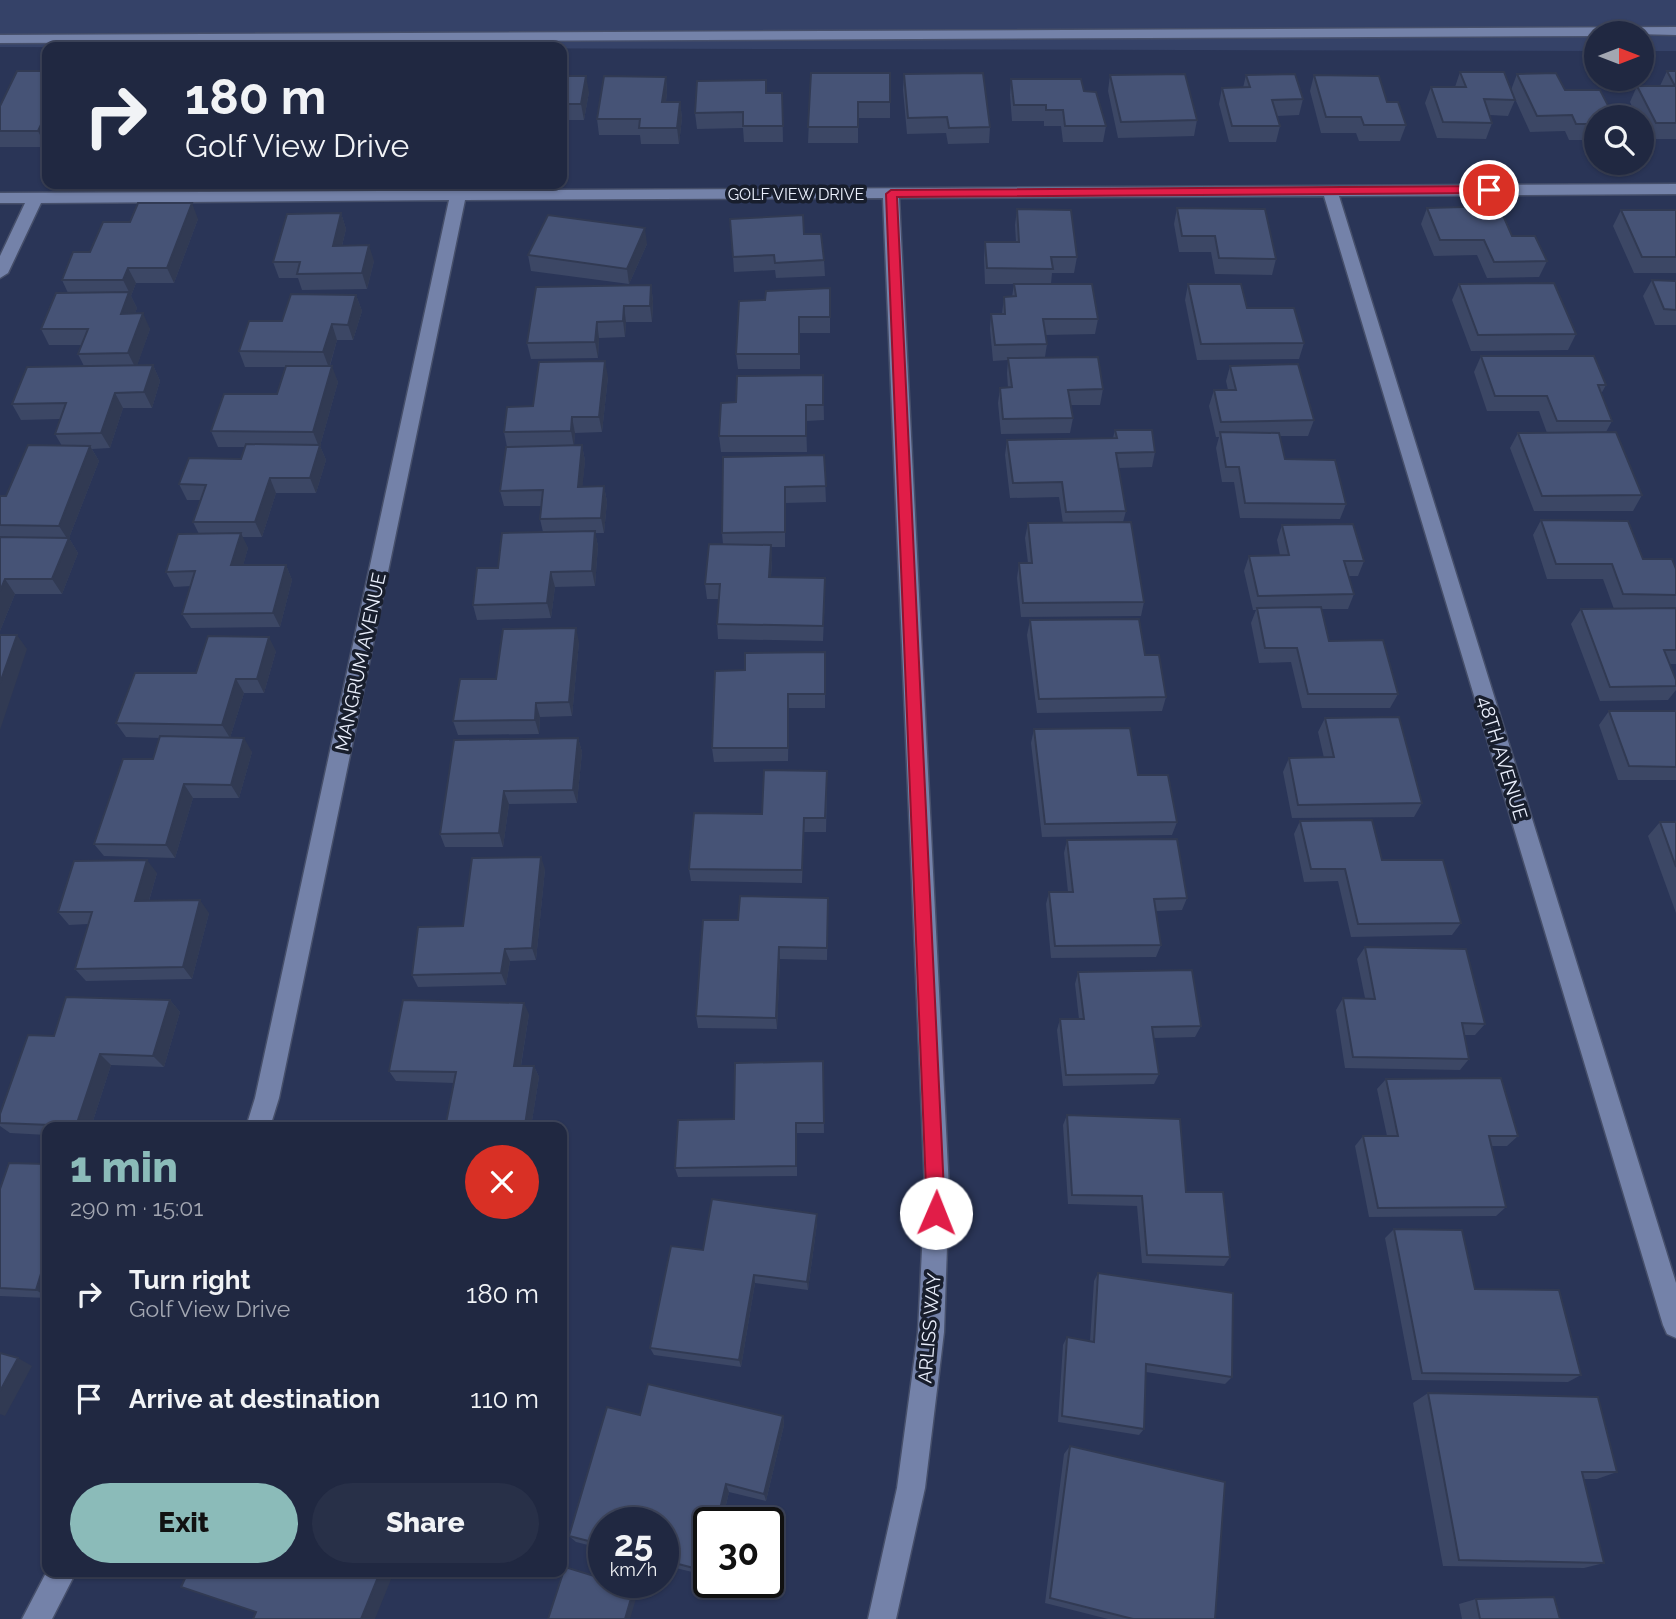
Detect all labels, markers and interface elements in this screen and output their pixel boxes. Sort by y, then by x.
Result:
north arrow [1584,21,1654,91]
map controls [1584,21,1654,175]
text: 180 m [185,68,326,125]
icon: right [70,70,161,161]
button: search [1584,105,1654,175]
text: Golf View Drive [185,127,409,164]
pin [1459,160,1519,220]
icon: arrive [1470,171,1508,209]
street label: GOLF VIEW DRIVE [728,185,865,204]
street label: MANGRUM AVENUE [330,571,390,753]
street label: 48TH AVENUE [1474,693,1532,823]
text: 1 min [70,1143,178,1192]
button: close [465,1145,539,1219]
position arrow [899,1176,973,1250]
text: 290 m · 15:01 [70,1194,203,1221]
text: Turn right [129,1265,250,1295]
street label: ARLISS WAY [913,1271,945,1384]
icon: right [70,1275,108,1313]
text: 180 m [466,1279,539,1309]
text: Golf View Drive [129,1295,290,1322]
icon: arrive [70,1380,108,1418]
text: Arrive at destination [129,1384,380,1414]
text: 110 m [470,1384,539,1414]
button: Exit [70,1483,298,1563]
button: Share [312,1483,539,1563]
speed limit sign: 30 [693,1507,784,1598]
text: 25 [614,1523,653,1564]
text: km/h [610,1559,657,1580]

